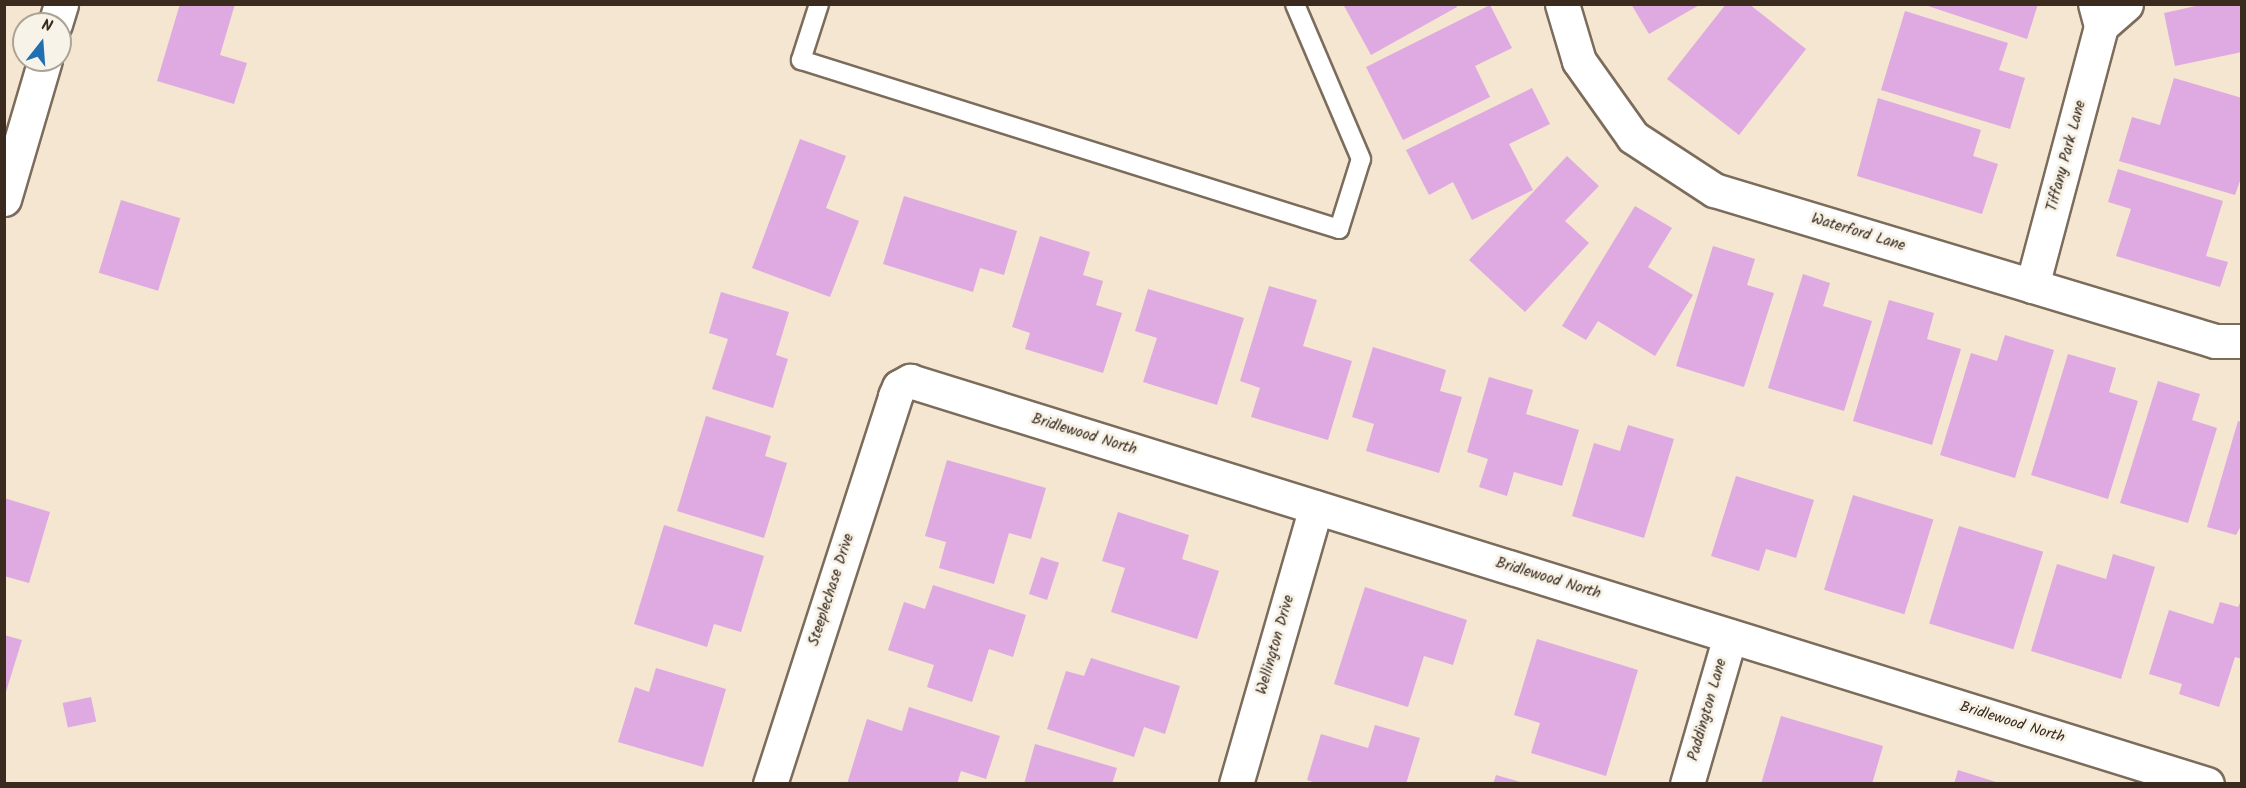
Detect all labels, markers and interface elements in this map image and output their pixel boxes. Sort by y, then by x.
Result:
north arrow [12,12,72,72]
text: N [38,13,55,40]
street label: Tiffany Park Lane [2044,99,2090,213]
street label: Waterford Lane [1809,210,1907,256]
street label: Bridlewood North [1029,410,1139,460]
street label: Steeplechase Drive [805,532,859,648]
street label: Bridlewood North [1493,554,1603,604]
street label: Wellington Drive [1253,593,1299,697]
street label: Paddington Lane [1685,657,1731,763]
street label: Bridlewood North [1957,698,2067,748]

